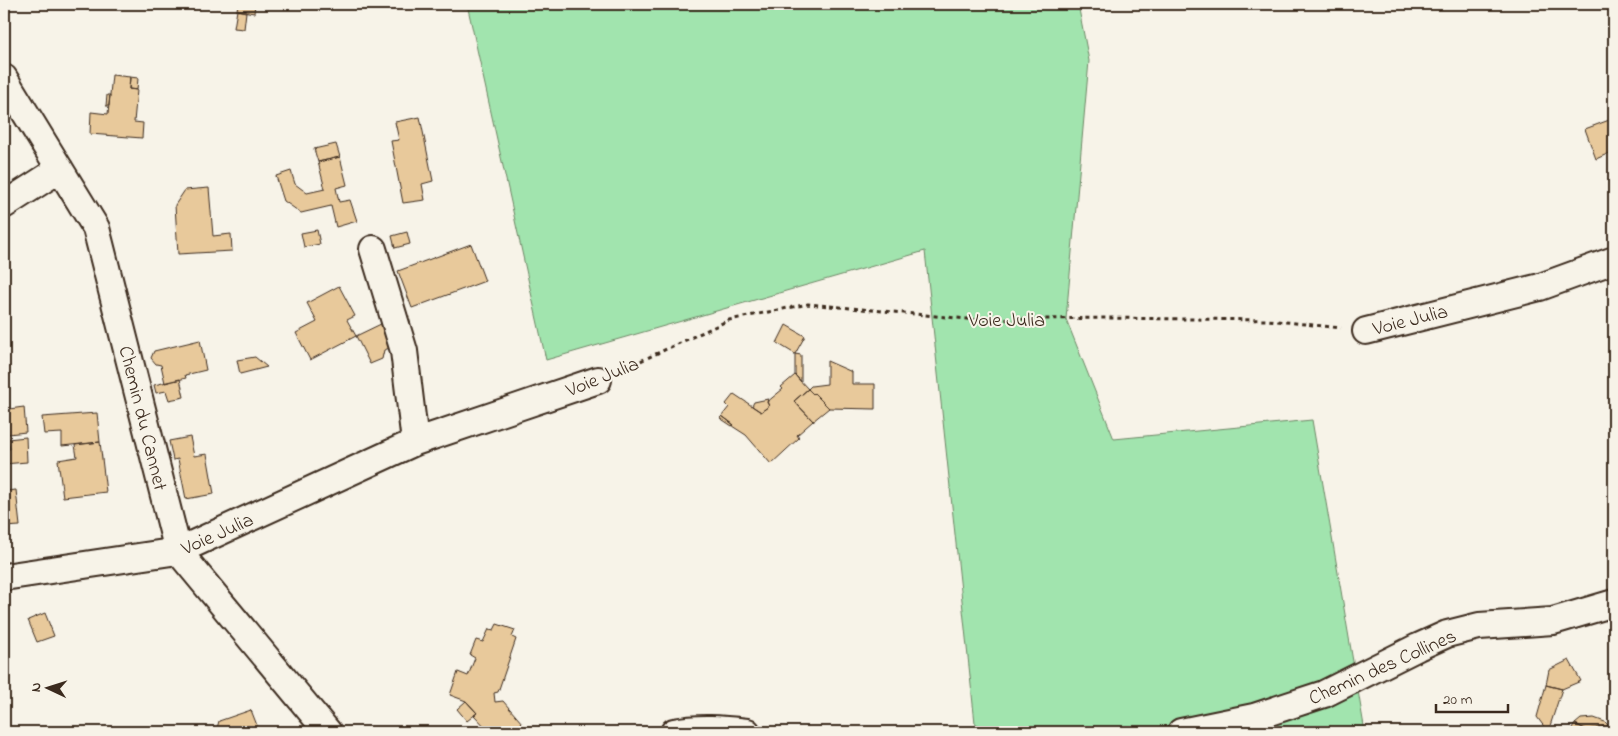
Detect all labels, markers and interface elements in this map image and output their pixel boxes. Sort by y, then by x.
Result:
street label: Voie Julia [1369,298,1451,345]
street label: Voie Julia [968,307,1045,336]
street label: Chemin du Cannet [110,343,174,494]
street label: Voie Julia [561,351,644,406]
street label: Voie Julia [176,507,259,564]
street label: Chemin des Collines [1305,623,1461,714]
north arrow [22,664,72,714]
scale bar [1436,681,1508,713]
text: N [26,682,47,693]
text: 20 m [1443,689,1473,711]

